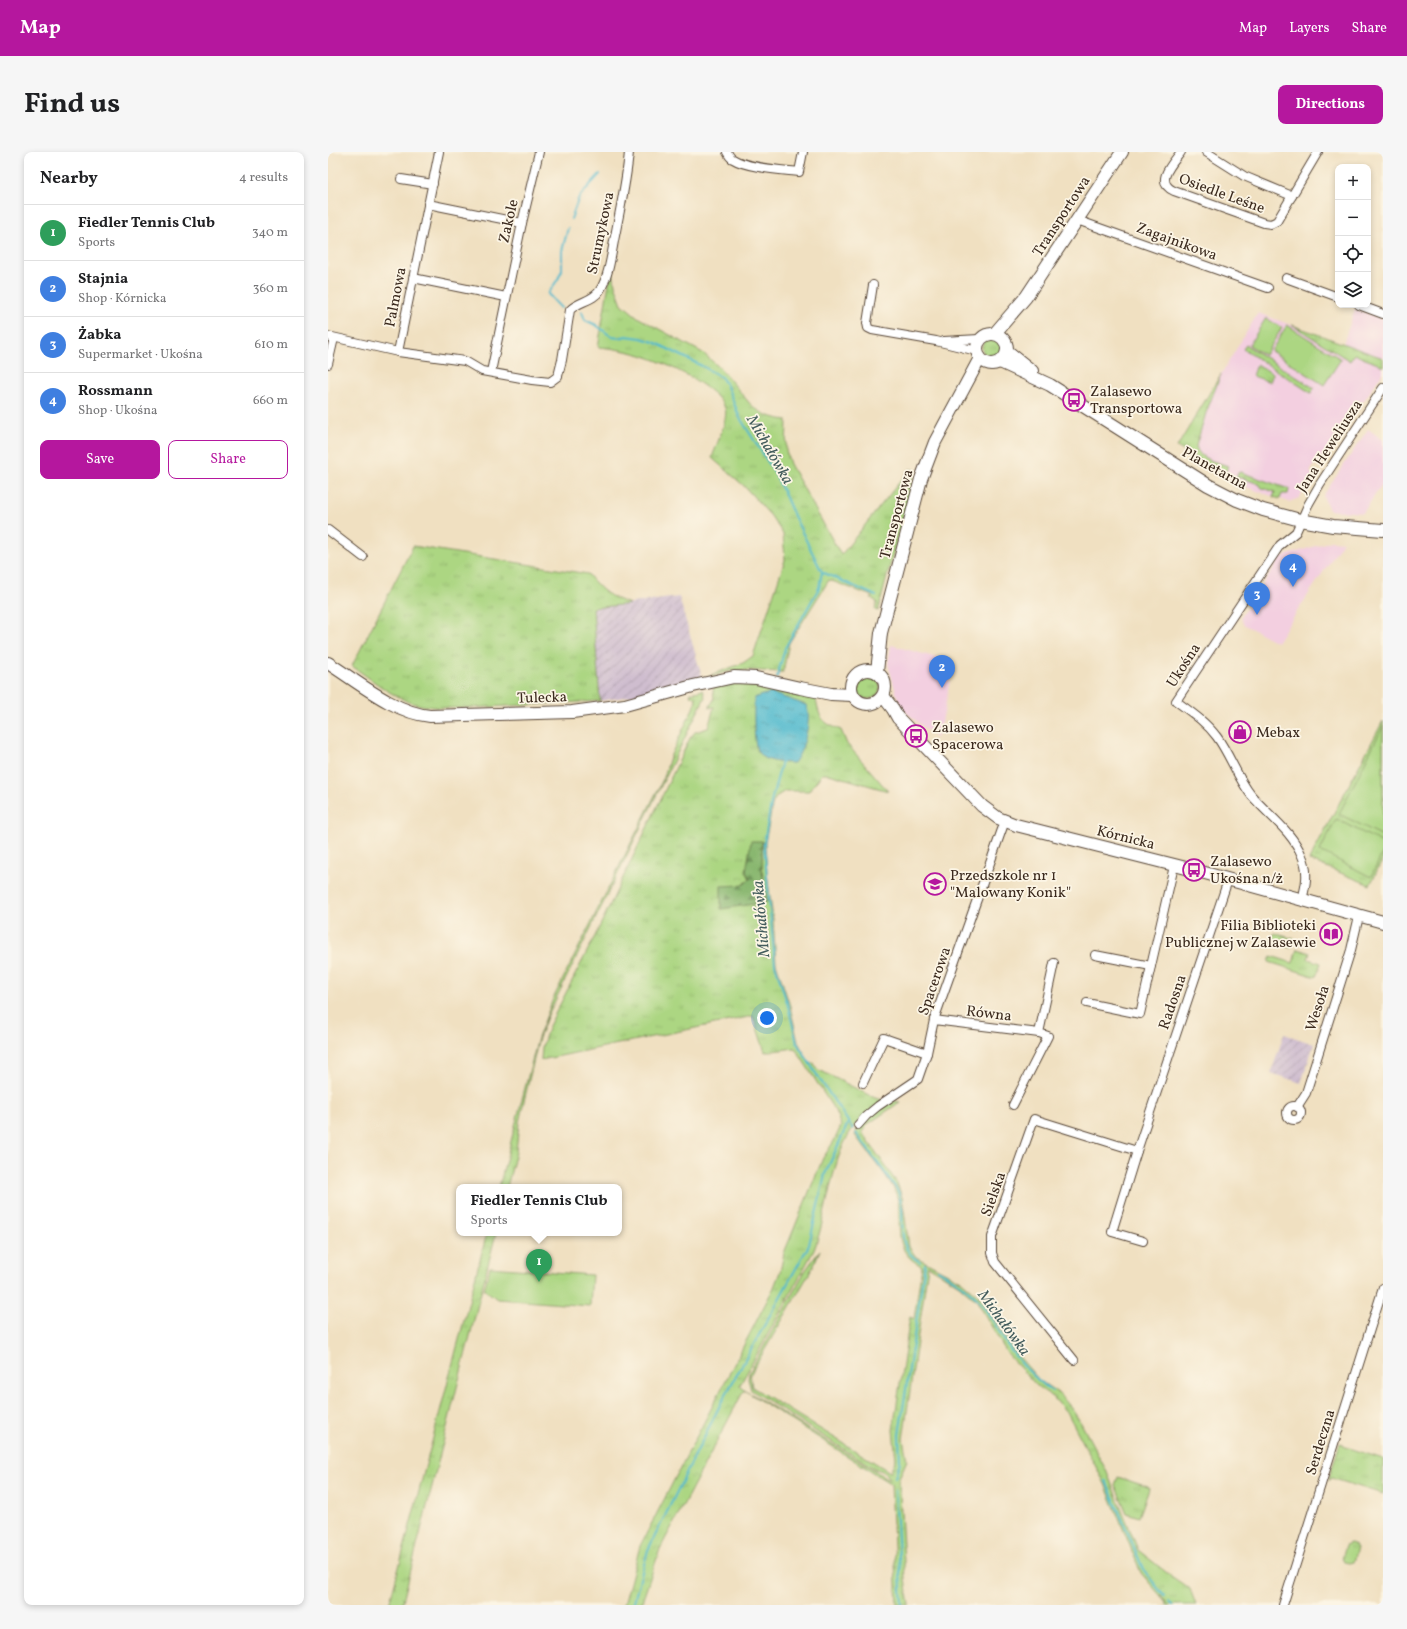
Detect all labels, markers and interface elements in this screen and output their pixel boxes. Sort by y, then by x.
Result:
text: Map [20,15,61,41]
text: Map [1239,19,1267,38]
text: Layers [1289,19,1329,38]
text: Share [1351,19,1387,38]
text: Find us [24,85,120,124]
button: Directions [1278,85,1383,124]
map controls [1335,164,1371,308]
button: + [1335,164,1371,200]
text: Nearby [40,167,98,190]
text: 4 results [239,169,288,187]
street label: Osiedle Leśne [1176,169,1267,220]
street label: Transportowa [1028,172,1096,261]
street label: Strumykowa [582,190,620,277]
street label: Zakole [494,197,525,245]
button: − [1335,200,1371,236]
text: Fiedler Tennis Club [78,213,215,234]
street label: Zagajnikowa [1133,218,1220,267]
text: 1 [50,224,56,242]
text: 340 m [252,224,288,242]
text: Sports [78,234,115,252]
button: locate [1335,236,1371,272]
street label: Palmowa [380,265,413,329]
text: Stajnia [78,269,128,290]
button: layers [1335,272,1371,308]
text: 2 [50,280,56,298]
text: 360 m [253,280,288,298]
text: Shop · Kórnicka [78,290,166,308]
text: Żabka [78,325,122,346]
text: 3 [50,336,56,354]
text: 610 m [254,336,288,354]
text: Supermarket · Ukośna [78,346,203,364]
text: Rossmann [78,381,153,402]
place label: Zalasewo Transportowa [1090,382,1182,420]
bus stop icon: Zalasewo Transportowa [1061,387,1087,413]
text: 4 [49,392,57,410]
text: 660 m [253,392,288,410]
street label: Jana Heweliusza [1292,396,1368,498]
text: Shop · Ukośna [78,402,157,420]
water label: Michałówka [740,410,798,489]
button: Save [40,440,160,479]
button: Share [168,440,288,479]
street label: Planetarna [1178,443,1251,496]
street label: Transportowa [875,467,920,562]
pin: 4 [1280,554,1306,587]
pin: 3 [1244,582,1270,615]
street label: Ukośna [1162,640,1206,692]
pin: 2 [929,655,955,688]
street label: Tulecka [517,687,567,710]
place label: Zalasewo Spacerowa [932,718,1003,756]
shop icon: Mebax [1227,719,1253,745]
bus stop icon: Zalasewo Spacerowa [903,723,929,749]
place label: Mebax [1256,723,1300,744]
street label: Kórnicka [1094,821,1157,856]
place label: Zalasewo Ukośna n/ż [1210,852,1283,890]
bus stop icon: Zalasewo Ukośna n/ż [1181,857,1207,883]
place label: Przedszkole nr 1 "Malowany Konik" [950,866,1071,904]
school or university icon: Przedszkole nr 1 "Malowany Konik" [922,871,948,897]
water label: Michałówka [748,879,776,959]
place label: Filia Biblioteki Publicznej w Zalasewie [1165,916,1316,954]
library icon: Filia Biblioteki Publicznej w Zalasewie [1318,921,1344,947]
street label: Spacerowa [914,944,957,1019]
street label: Radosna [1154,972,1193,1033]
street label: Wesoła [1301,983,1336,1034]
street label: Równa [965,1001,1013,1028]
your location [757,1008,777,1028]
street label: Sielska [977,1169,1012,1220]
popup [456,1184,622,1236]
text: Fiedler Tennis Club [471,1191,607,1212]
text: Sports [471,1212,508,1230]
pin: 1 [526,1249,552,1282]
water label: Michałówka [971,1285,1035,1361]
street label: Serdeczna [1301,1407,1341,1478]

